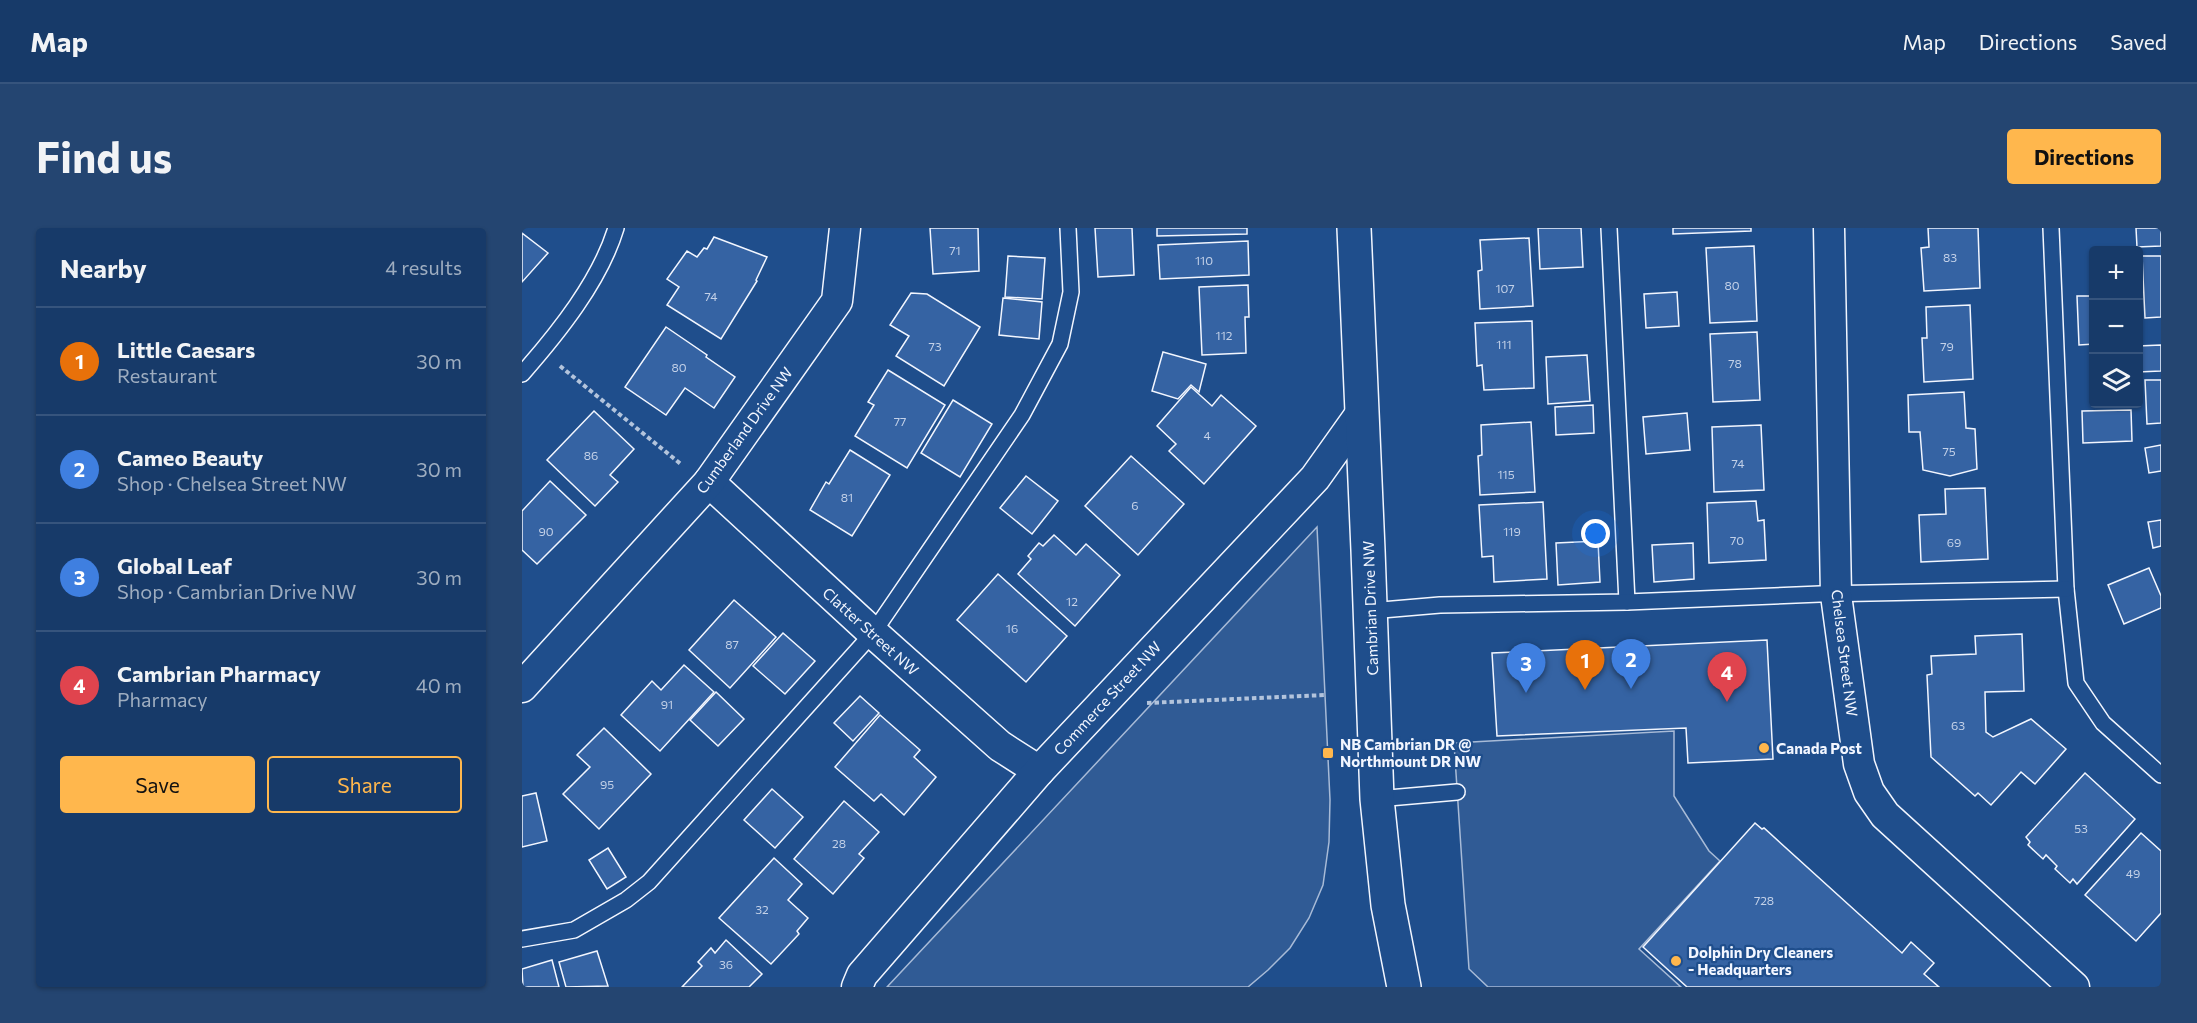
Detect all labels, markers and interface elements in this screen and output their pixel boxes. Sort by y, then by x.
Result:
text: Map [30,24,88,58]
text: Map [1903,29,1946,54]
text: Directions [1979,29,2077,54]
text: Saved [2110,29,2167,54]
button: Directions [2007,129,2161,184]
text: Find us [36,130,172,182]
house number: 71 [949,243,961,257]
map controls [2089,246,2143,408]
button: + [2089,246,2143,300]
house number: 83 [1943,250,1957,264]
text: Nearby [60,252,147,283]
house number: 110 [1195,253,1213,267]
text: 4 results [385,255,462,279]
house number: 80 [1724,278,1740,292]
house number: 107 [1495,281,1515,295]
house number: 74 [705,289,717,303]
button: − [2089,300,2143,354]
house number: 112 [1216,328,1233,342]
text: Little Caesars [117,336,255,363]
house number: 111 [1496,337,1512,351]
house number: 73 [928,339,942,353]
house number: 79 [1940,339,1954,353]
text: 1 [75,349,84,373]
text: 30 m [416,349,462,373]
button: layers [2089,354,2143,408]
house number: 78 [1728,356,1742,370]
house number: 80 [671,360,687,374]
text: Restaurant [117,363,217,387]
street label: Cumberland Drive NW [692,363,796,497]
house number: 77 [894,414,906,428]
house number: 4 [1203,428,1211,442]
text: Cameo Beauty [117,444,263,471]
house number: 75 [1942,444,1956,458]
house number: 86 [584,448,598,462]
house number: 74 [1732,456,1744,470]
text: 2 [74,457,85,481]
text: 30 m [416,457,462,481]
house number: 115 [1497,467,1515,481]
text: Shop · Chelsea Street NW [117,471,347,495]
house number: 81 [841,490,853,504]
house number: 6 [1131,498,1139,512]
your location [1581,519,1610,548]
house number: 90 [538,524,554,538]
house number: 119 [1503,524,1521,538]
house number: 70 [1730,533,1744,547]
house number: 69 [1947,535,1961,549]
street label: Cambrian Drive NW [1359,540,1381,676]
text: Global Leaf [117,552,232,579]
text: 3 [74,565,85,589]
text: 30 m [416,565,462,589]
text: Shop · Cambrian Drive NW [117,579,356,603]
street label: Clatter Street NW [819,583,923,679]
street label: Chelsea Street NW [1828,588,1862,718]
house number: 12 [1066,594,1078,608]
house number: 16 [1006,621,1018,635]
house number: 87 [725,637,739,651]
street label: Commerce Street NW [1050,637,1164,759]
pin: 1 [1566,640,1604,690]
pin: 2 [1612,640,1650,689]
pin: 3 [1506,644,1546,693]
pin: 4 [1708,652,1746,702]
text: Cambrian Pharmacy [117,660,321,687]
text: 4 [73,673,86,697]
text: 40 m [416,673,462,697]
text: Pharmacy [117,687,208,711]
house number: 91 [661,697,673,711]
house number: 63 [1951,718,1965,732]
place label: NB Cambrian DR @ Northmount DR NW [1340,735,1481,770]
place label: Canada Post [1776,739,1862,757]
marker: Canada Post [1757,741,1771,755]
marker: NB Cambrian DR @ Northmount DR NW [1321,746,1335,760]
button: Save [60,756,255,813]
button: Share [267,756,462,813]
house number: 95 [600,777,614,791]
house number: 53 [2074,821,2088,835]
house number: 28 [832,836,846,850]
house number: 49 [2126,866,2140,880]
house number: 728 [1754,893,1774,907]
house number: 32 [755,902,769,916]
place label: Dolphin Dry Cleaners - Headquarters [1688,943,1833,978]
marker: Dolphin Dry Cleaners - Headquarters [1669,954,1683,968]
house number: 36 [719,957,733,971]

